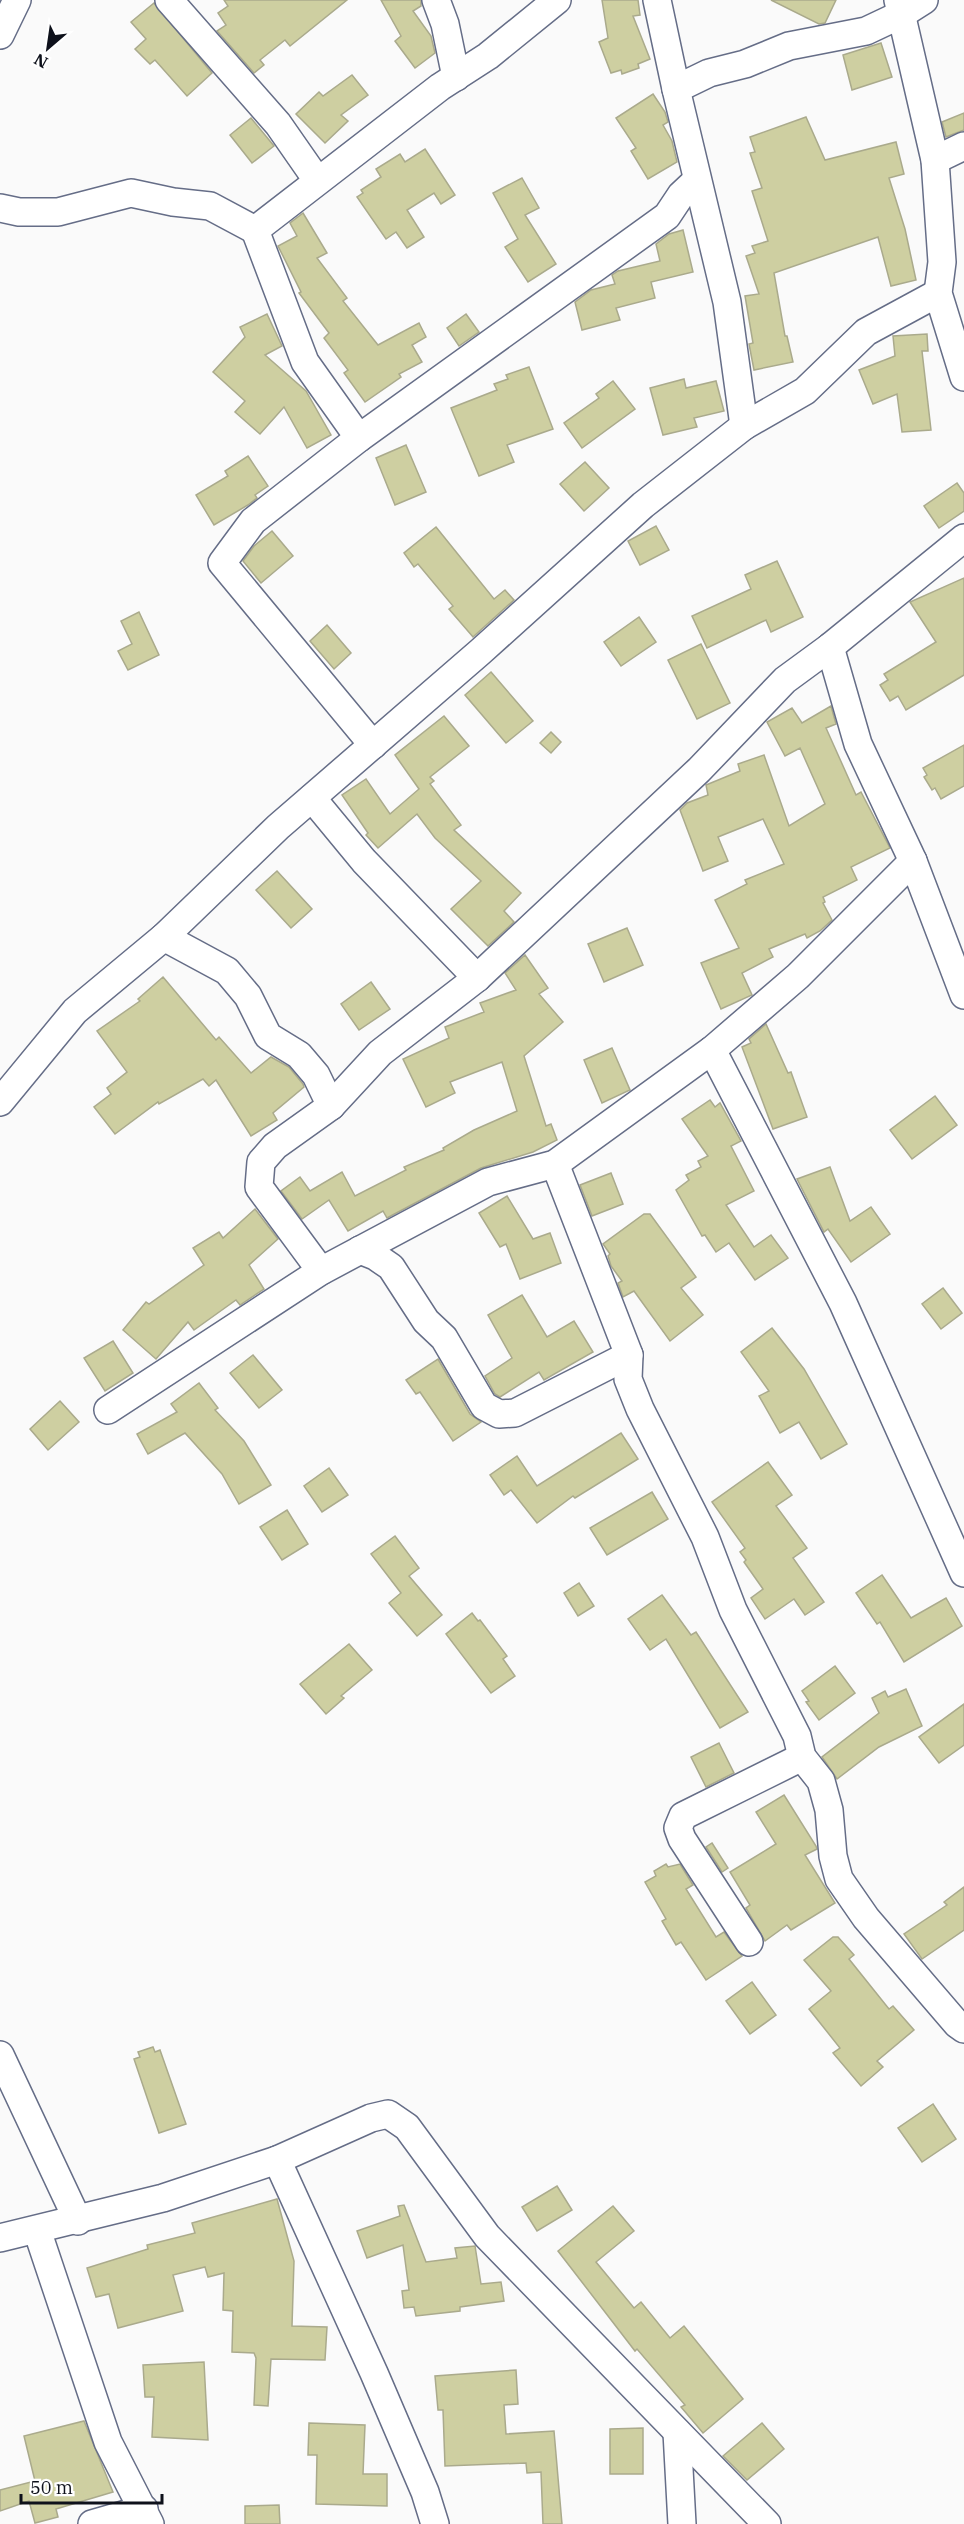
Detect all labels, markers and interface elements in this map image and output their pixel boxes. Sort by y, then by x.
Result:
north arrow [18,18,78,78]
text: N [30,49,51,73]
scale bar [21,2467,162,2505]
text: 50 m [30,2476,73,2499]

